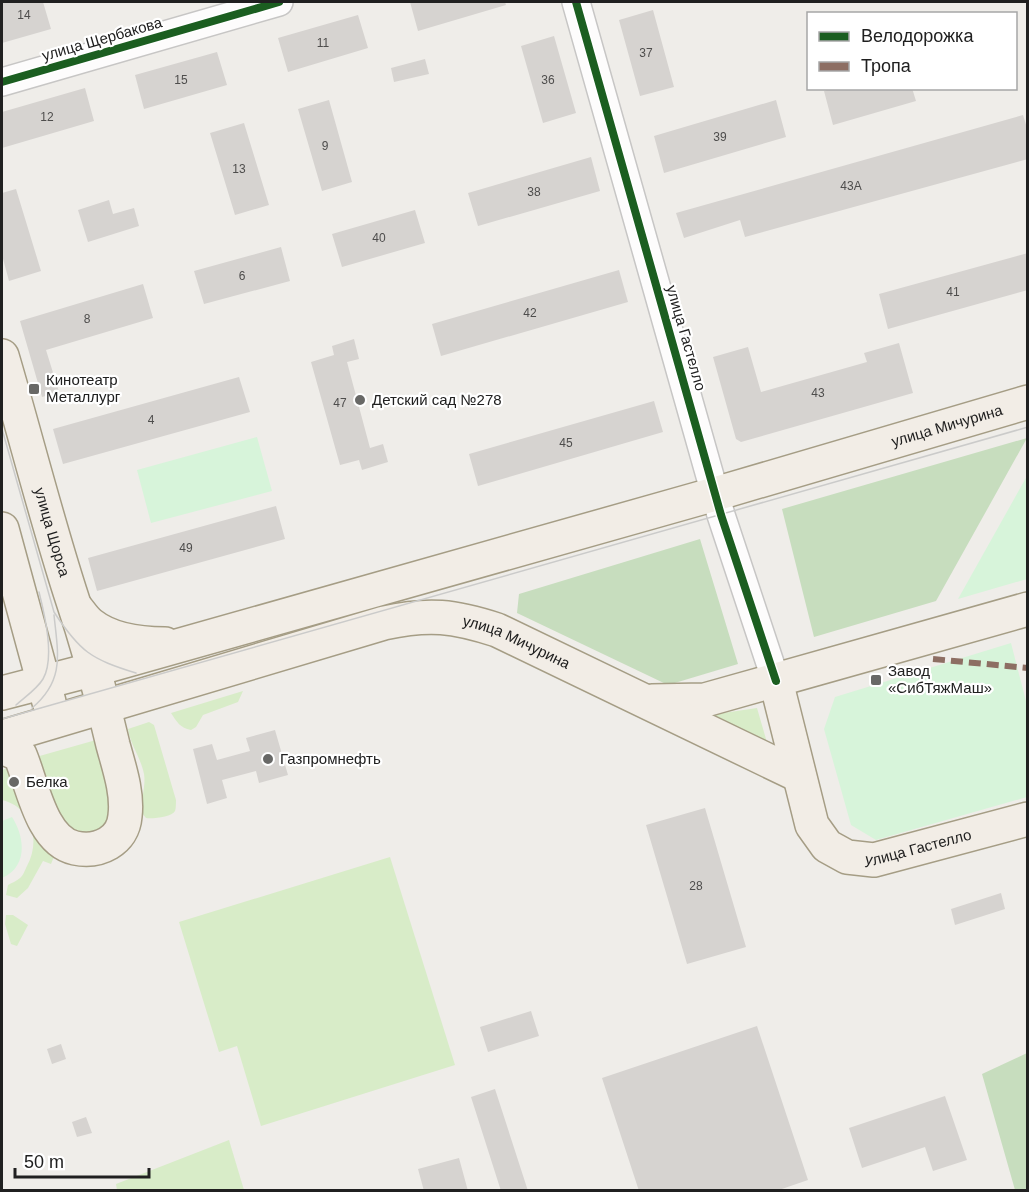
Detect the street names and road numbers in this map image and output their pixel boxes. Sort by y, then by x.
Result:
street label: улица Щербакова [40,13,164,64]
street label: улица Гастелло [663,283,710,393]
street label: улица Мичурина [889,401,1005,450]
street label: улица Щорса [31,485,74,579]
street label: улица Мичурина [461,612,573,672]
street label: улица Гастелло [864,825,973,868]

